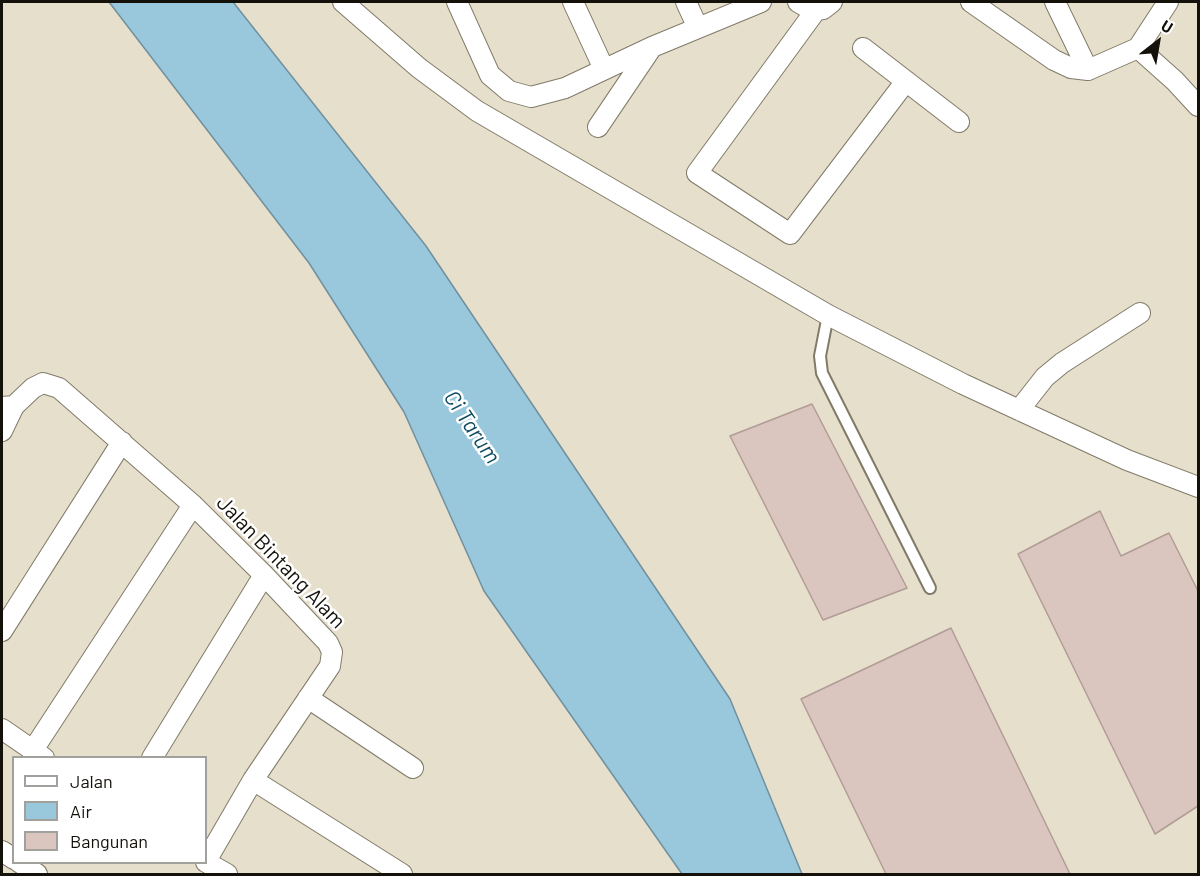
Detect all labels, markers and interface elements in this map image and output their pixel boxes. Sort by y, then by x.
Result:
north arrow [1128,12,1188,72]
text: U [1158,15,1177,37]
water label: Ci Tarum [438,386,506,468]
street label: Jalan Bintang Alam [211,490,351,634]
legend [12,756,207,864]
text: Jalan [70,770,113,792]
text: Air [70,800,92,822]
text: Bangunan [70,830,148,852]

